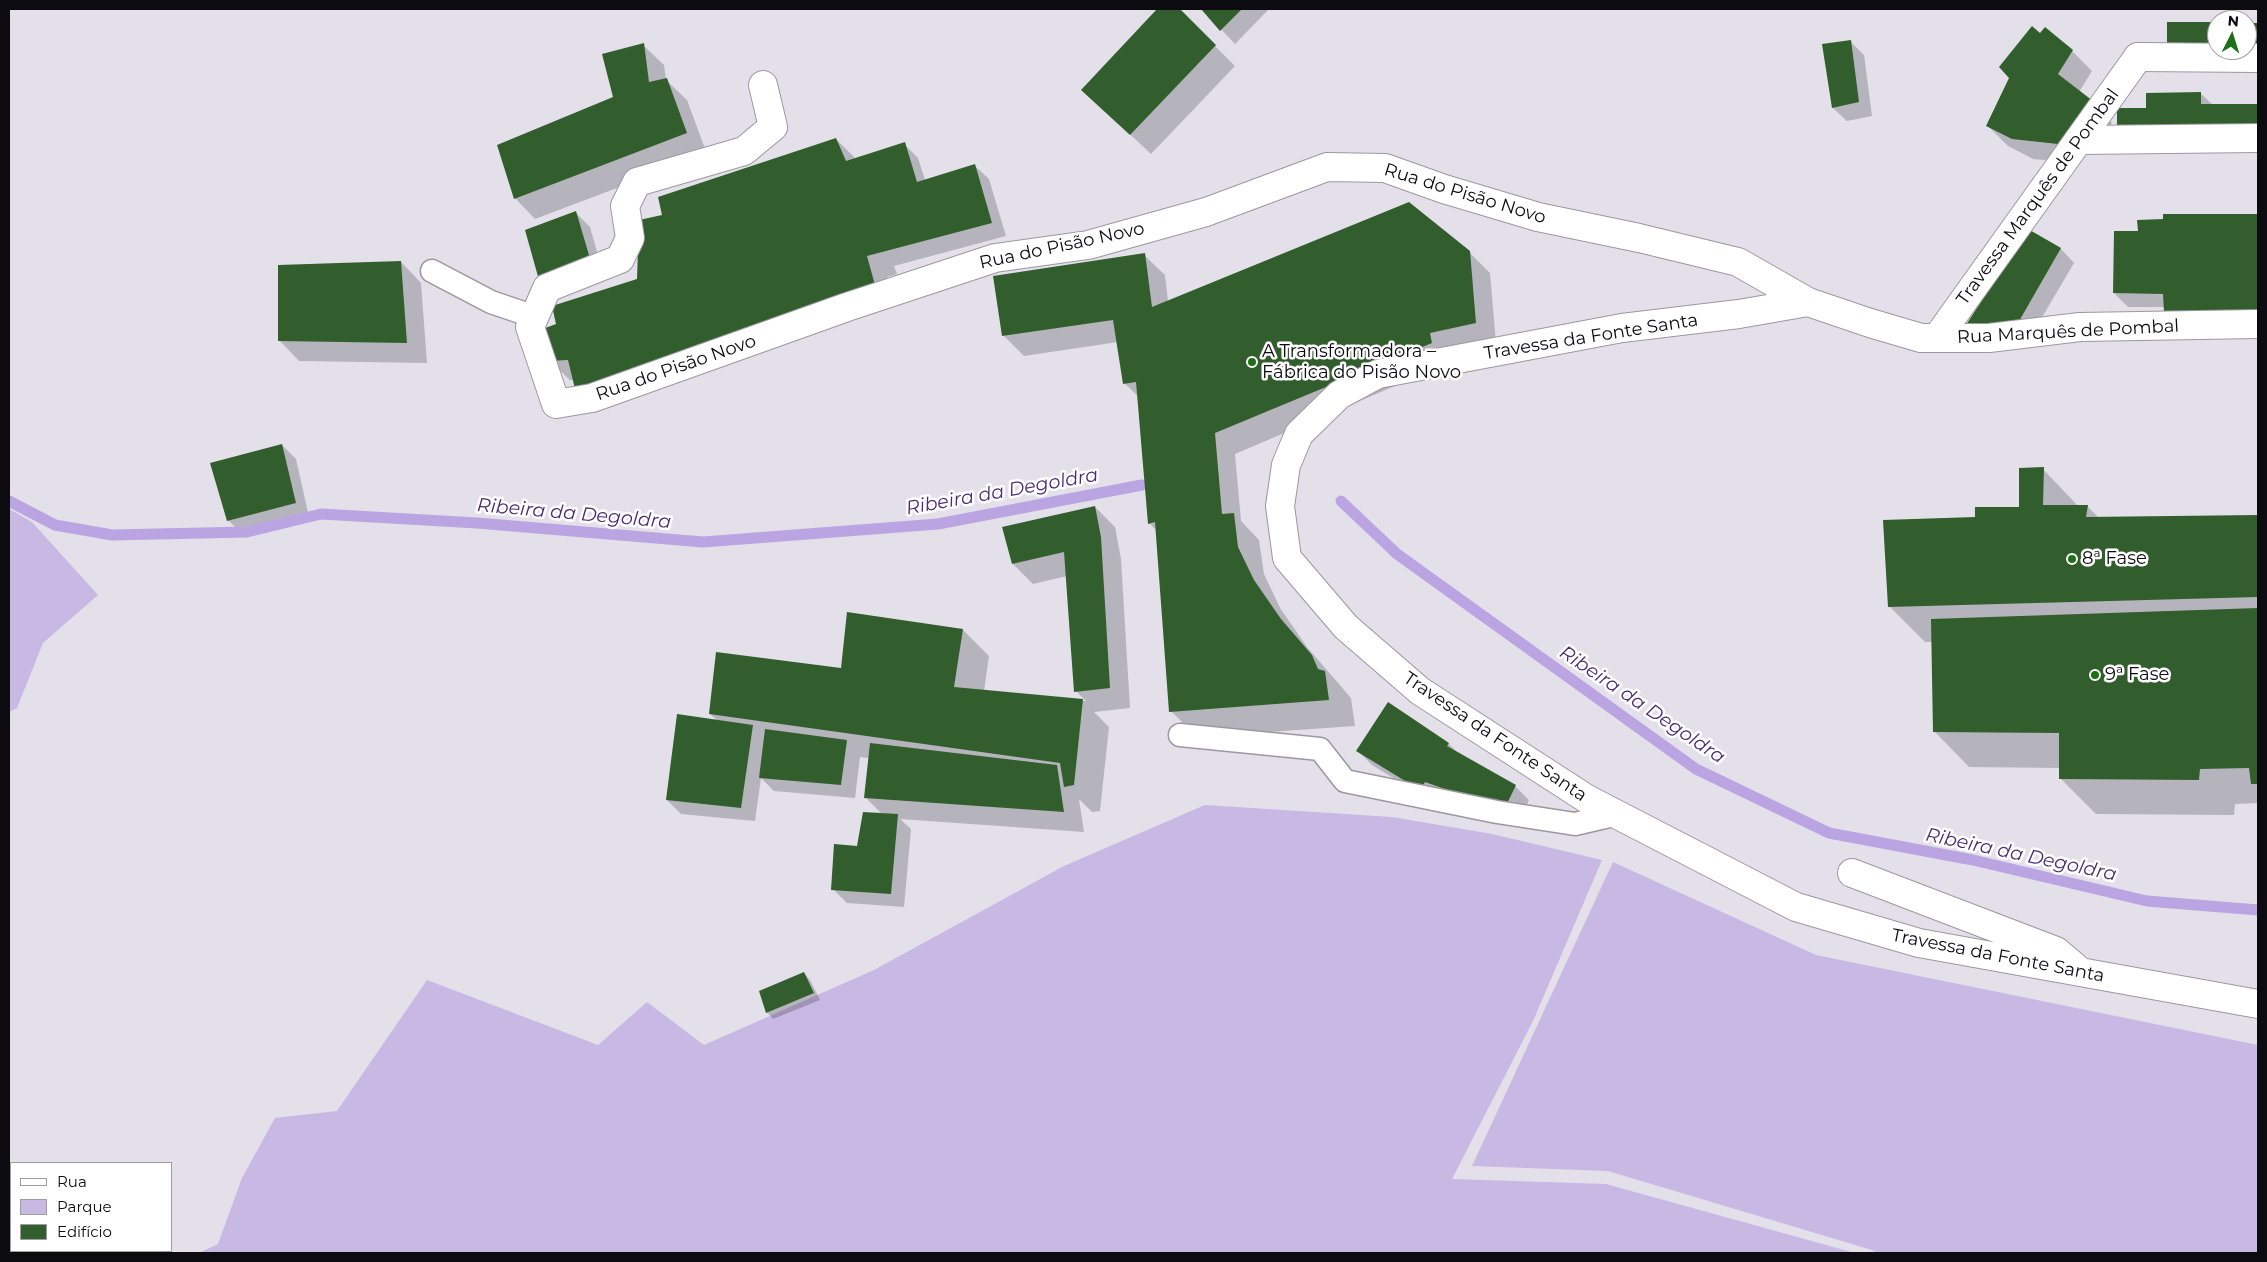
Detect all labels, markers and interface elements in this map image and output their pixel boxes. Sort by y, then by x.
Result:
north arrow [2207,10,2257,60]
text: N [2227,12,2240,31]
street label: Travessa Marquês de Pombal [1952,85,2124,309]
street label: Rua do Pisão Novo [1381,159,1549,229]
street label: Rua do Pisão Novo [977,218,1147,274]
street label: Travessa da Fonte Santa [1482,309,1700,365]
street label: Rua Marquês de Pombal [1956,315,2180,349]
street label: Rua do Pisão Novo [593,330,759,406]
place label: A Transformadora – Fábrica do Pisão Novo [1262,341,1461,384]
marker: A Transformadora – Fábrica do Pisão Novo [1246,356,1258,368]
water label: Ribeira da Degoldra [904,464,1100,520]
water label: Ribeira da Degoldra [476,494,672,534]
place label: 8ª Fase [2082,548,2147,570]
marker: 8ª Fase [2066,553,2078,565]
water label: Ribeira da Degoldra [1555,641,1729,769]
place label: 9ª Fase [2105,664,2169,686]
street label: Travessa da Fonte Santa [1399,668,1591,806]
marker: 9ª Fase [2089,669,2101,681]
water label: Ribeira da Degoldra [1923,824,2119,886]
street label: Travessa da Fonte Santa [1890,925,2106,987]
legend [10,1162,172,1252]
text: Rua [57,1172,87,1191]
text: Parque [57,1197,112,1216]
text: Edifício [57,1222,112,1241]

